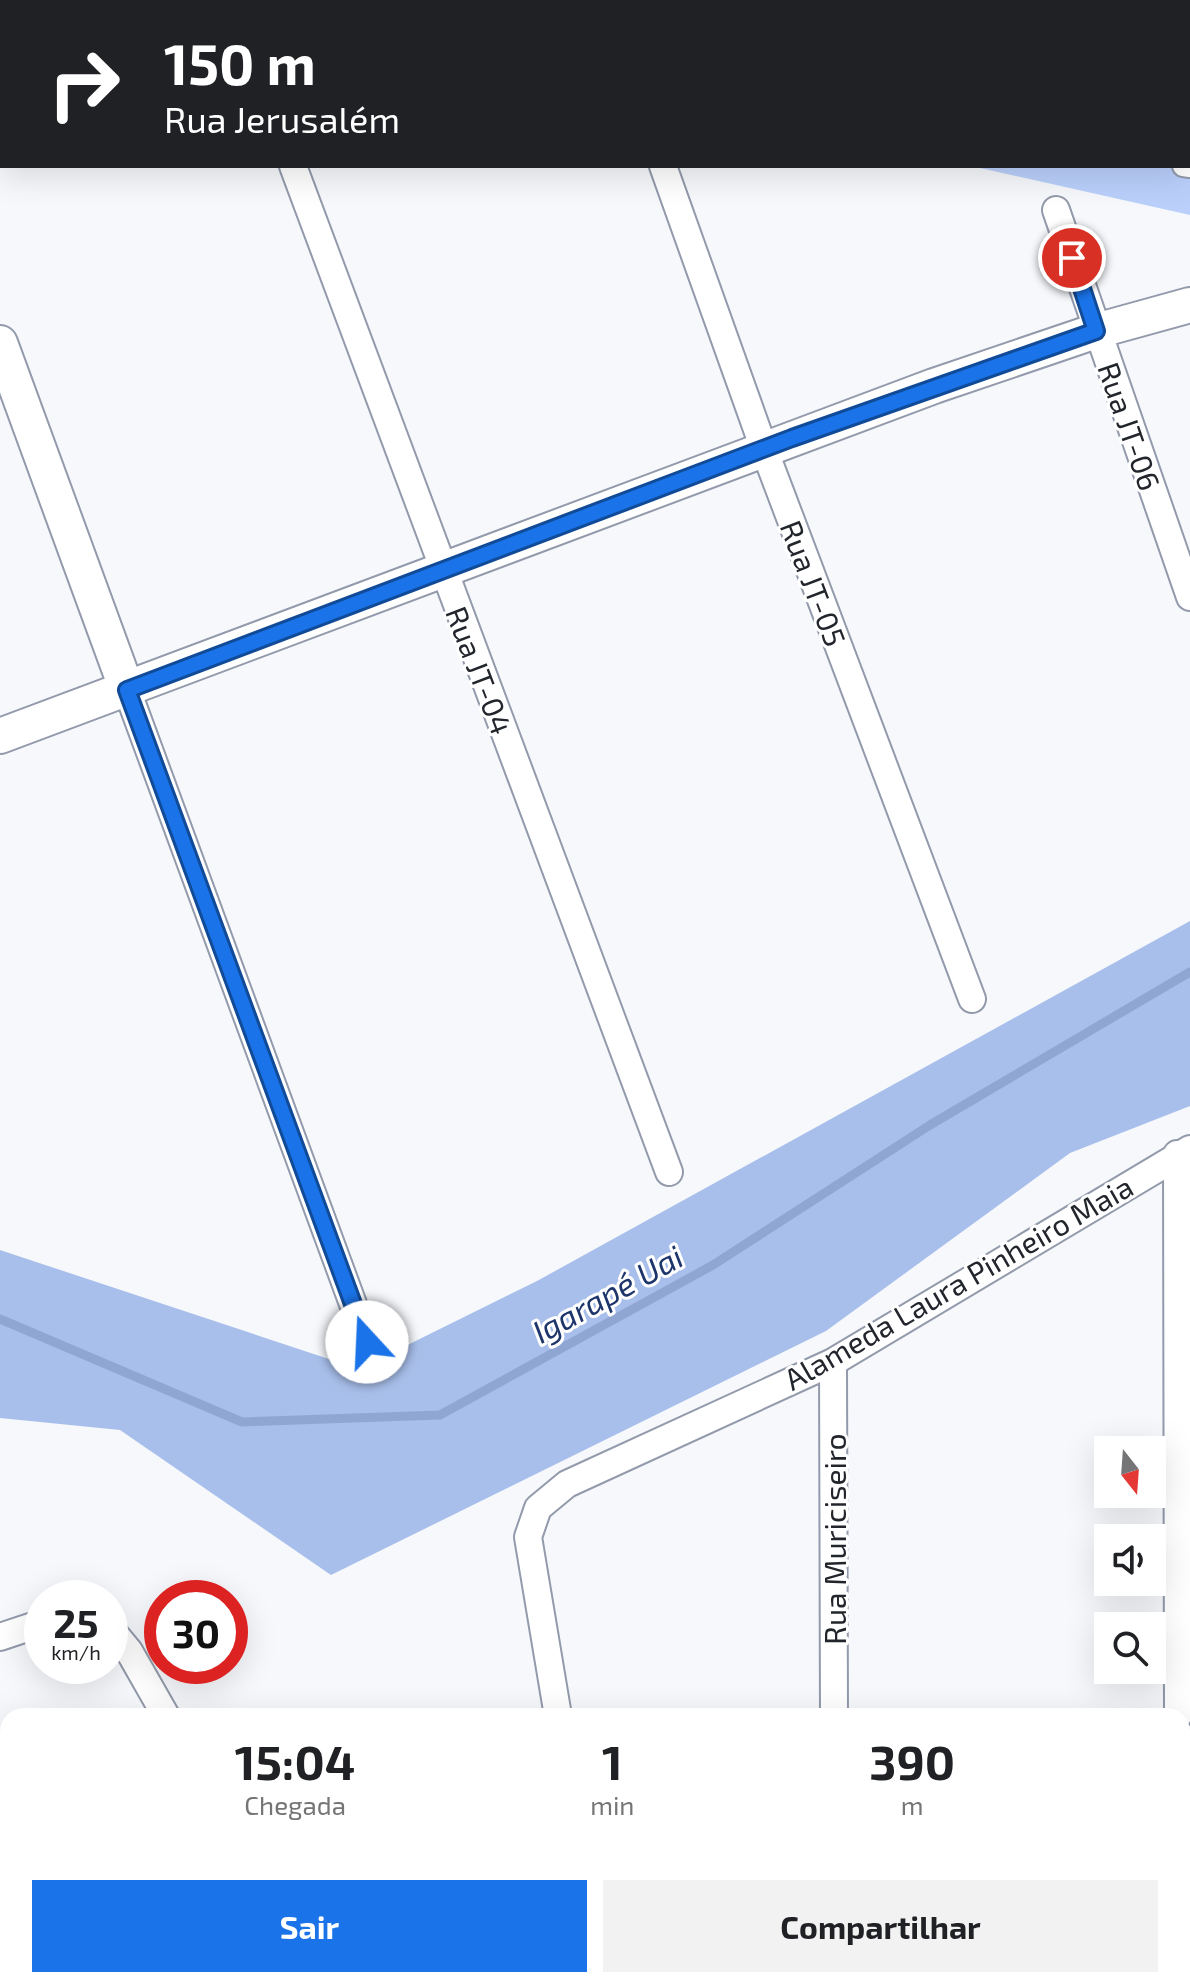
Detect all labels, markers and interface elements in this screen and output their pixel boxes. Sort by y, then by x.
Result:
text: 150 m [164,29,316,96]
icon: right [32,32,136,136]
text: Rua Jerusalém [164,97,400,140]
pin [1038,224,1106,292]
icon: arrive [1050,236,1094,280]
street label: Rua JT-06 [1091,357,1169,495]
street label: Rua JT-05 [774,515,854,651]
street label: Rua JT-04 [439,601,521,739]
street label: Alameda Laura Pinheiro Maia [777,1167,1139,1397]
water label: Igarapé Uai [525,1236,689,1351]
position arrow [325,1300,409,1384]
street label: Rua Muriciseiro [816,1433,852,1645]
north arrow [1094,1436,1166,1508]
map controls [1094,1436,1166,1684]
button: sound [1094,1524,1166,1596]
speed limit sign: 30 [144,1580,248,1684]
text: 25 [53,1598,99,1646]
button: search [1094,1612,1166,1684]
text: km/h [51,1640,101,1664]
text: 15:04 [235,1732,355,1790]
text: 1 [602,1732,623,1790]
text: 390 [869,1732,955,1790]
text: Chegada [244,1789,346,1820]
text: min [590,1789,634,1820]
text: m [901,1789,924,1820]
button: Sair [32,1880,587,1972]
button: Compartilhar [603,1880,1158,1972]

